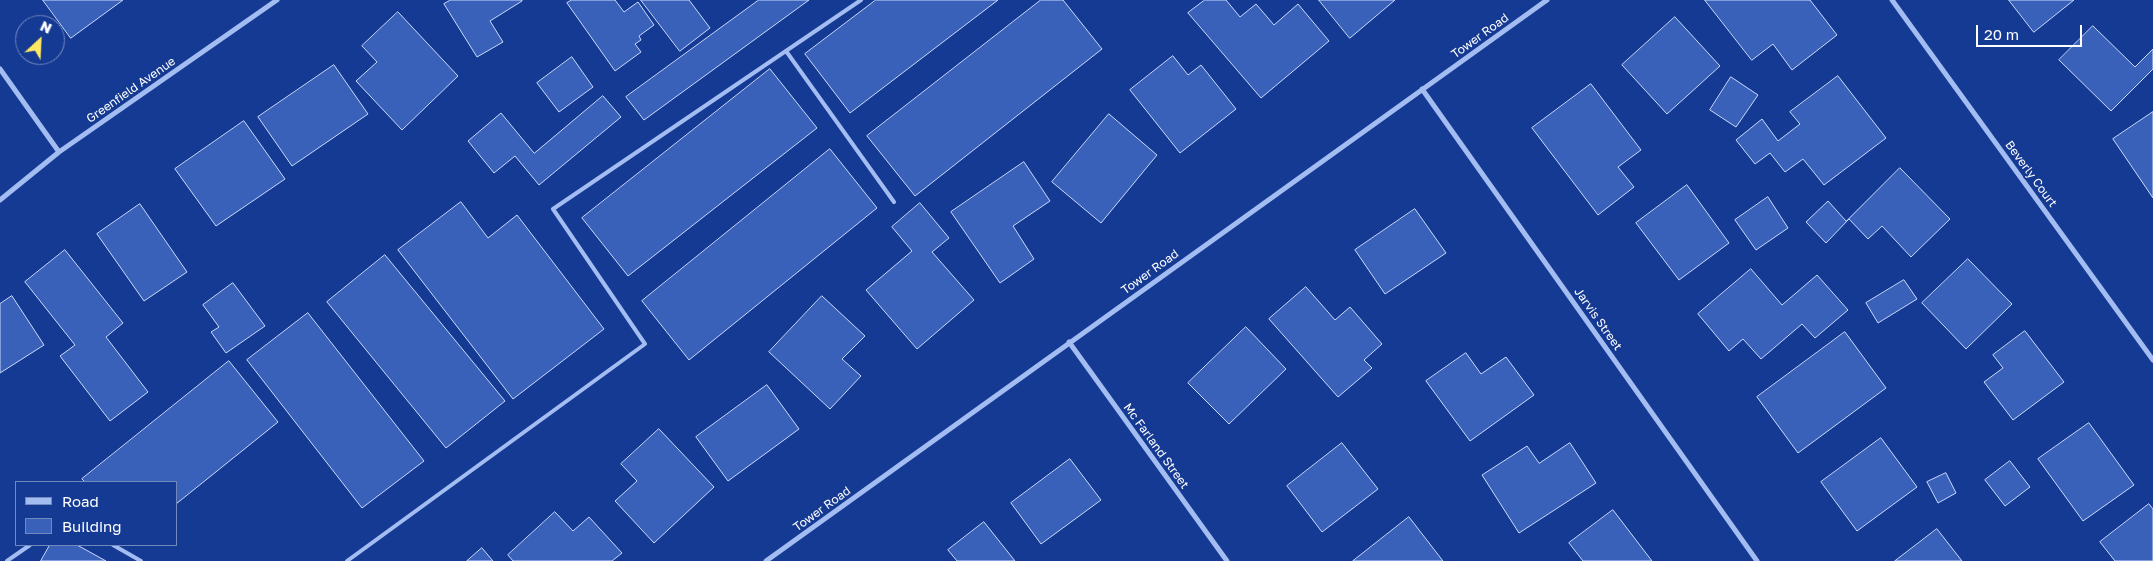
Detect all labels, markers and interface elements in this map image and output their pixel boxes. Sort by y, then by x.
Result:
street label: Tower Road [1449,10,1511,62]
north arrow [15,15,65,65]
scale bar [1978,15,2084,47]
text: N [38,17,55,37]
text: 20 m [1984,25,2019,43]
street label: Greenfield Avenue [84,54,178,126]
street label: Beverly Court [2002,138,2060,210]
street label: Tower Road [1119,246,1181,298]
street label: Jarvis Street [1571,285,1625,353]
street label: Mc Farland Street [1120,400,1192,492]
legend [15,481,178,546]
street label: Tower Road [791,483,853,535]
text: Road [62,492,99,510]
text: Building [62,517,122,535]

